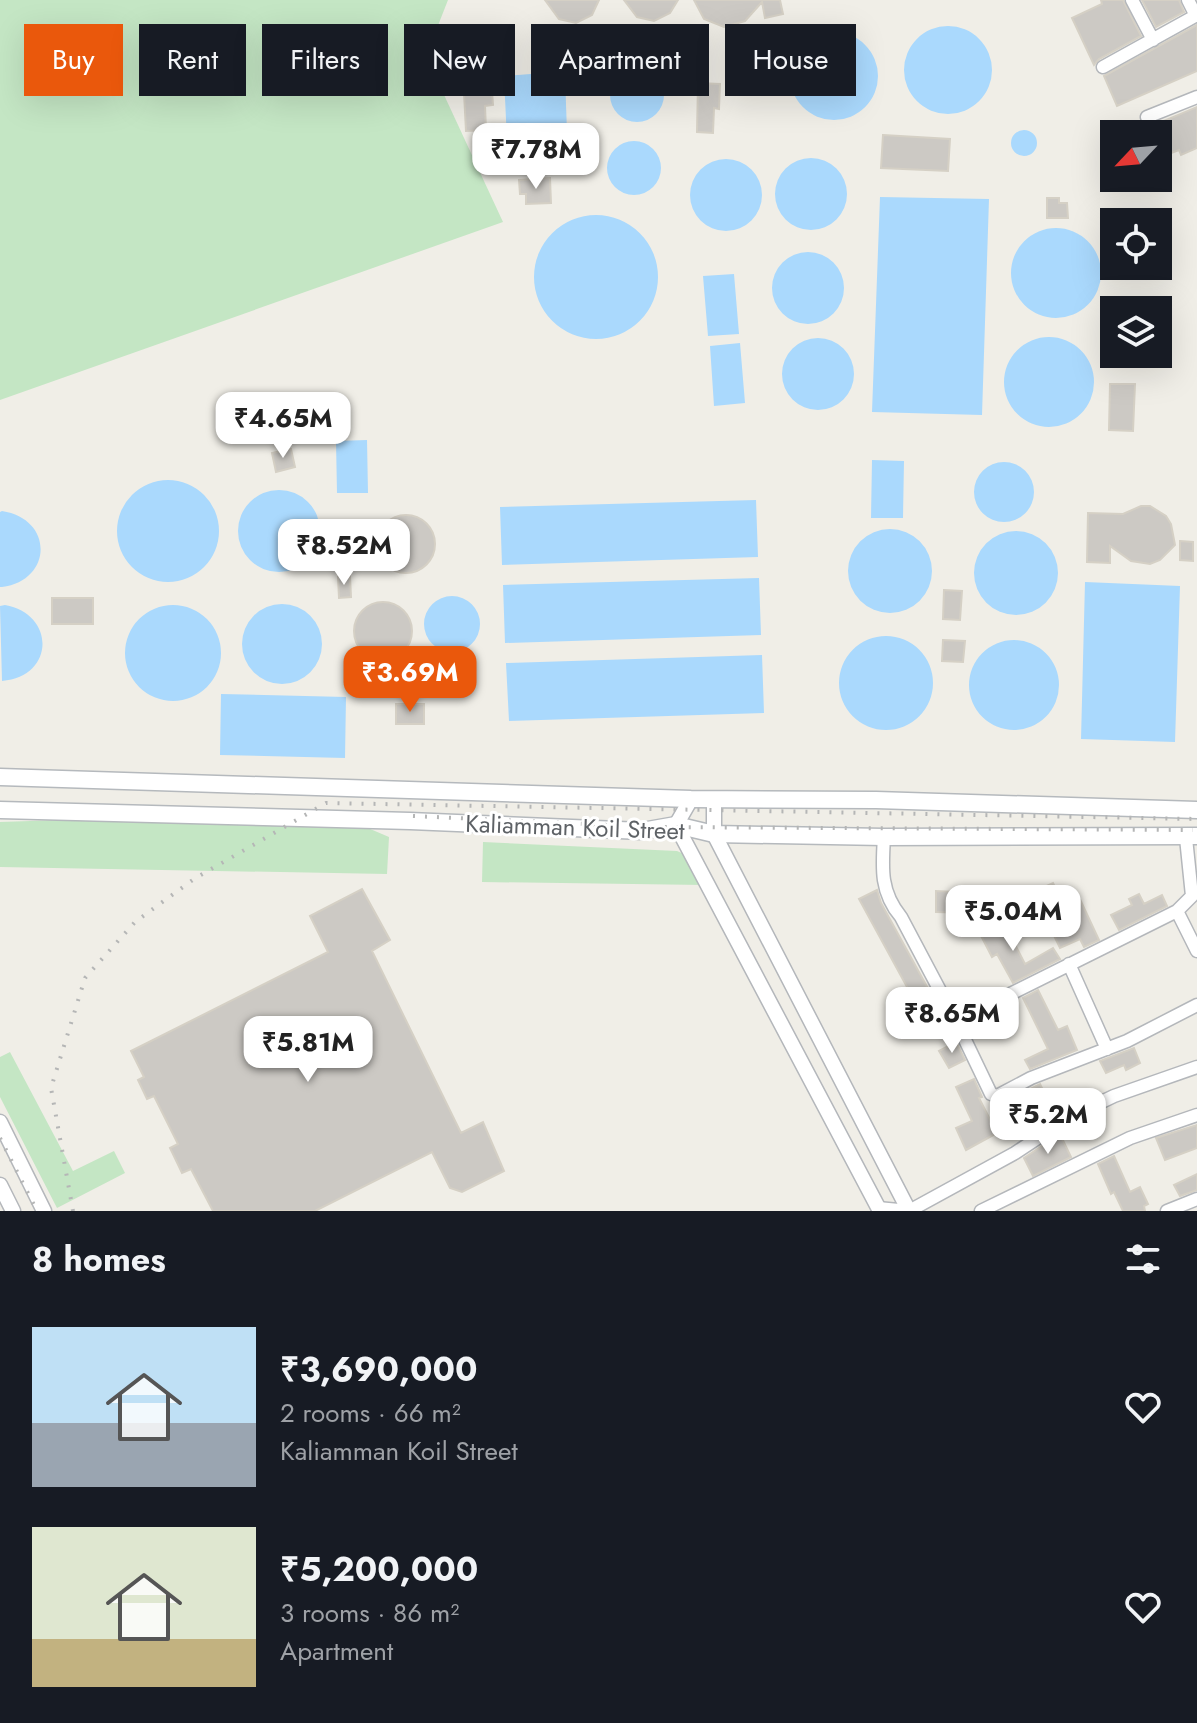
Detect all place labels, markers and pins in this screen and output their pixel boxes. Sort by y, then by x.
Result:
pin: ₹7.78M [471,123,601,191]
pin: ₹4.65M [218,392,348,460]
pin: ₹8.52M [279,519,409,587]
pin: ₹3.69M [345,646,475,714]
pin: ₹5.04M [948,885,1078,953]
pin: ₹8.65M [887,987,1017,1055]
pin: ₹5.81M [243,1016,373,1084]
pin: ₹5.2M [992,1088,1104,1156]

